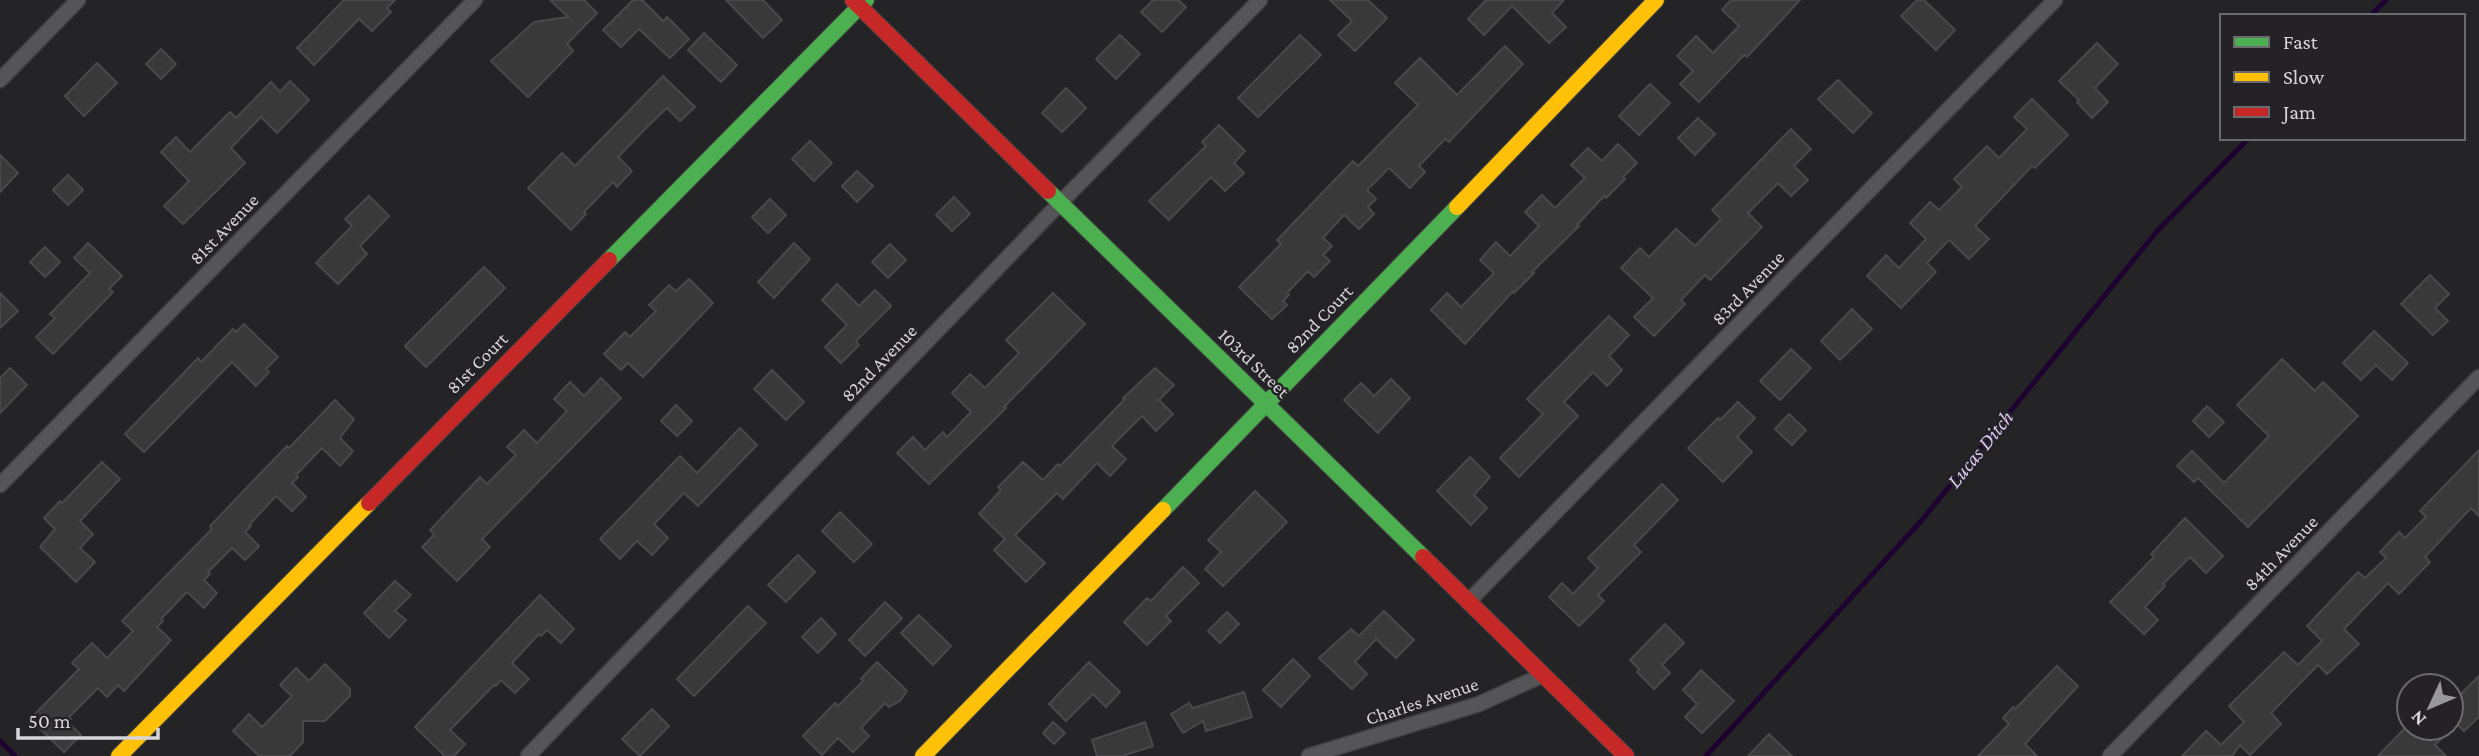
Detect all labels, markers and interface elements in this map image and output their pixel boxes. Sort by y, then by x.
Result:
legend [2220,14,2465,140]
text: Fast [2283,30,2319,54]
text: Slow [2283,65,2325,89]
text: Jam [2281,100,2316,124]
street label: 81st Avenue [185,189,263,269]
street label: 83rd Avenue [1708,247,1788,329]
street label: 82nd Court [1281,280,1357,357]
street label: 82nd Avenue [837,320,921,406]
street label: 103rd Street [1214,324,1294,402]
street label: 81st Court [442,328,512,398]
water label: Lucas Ditch [1942,406,2018,492]
street label: 84th Avenue [2240,511,2322,595]
north arrow [2395,672,2465,742]
street label: Charles Avenue [1363,673,1481,729]
scale bar [18,696,158,740]
text: N [2406,706,2430,730]
text: 50 m [28,709,71,733]

